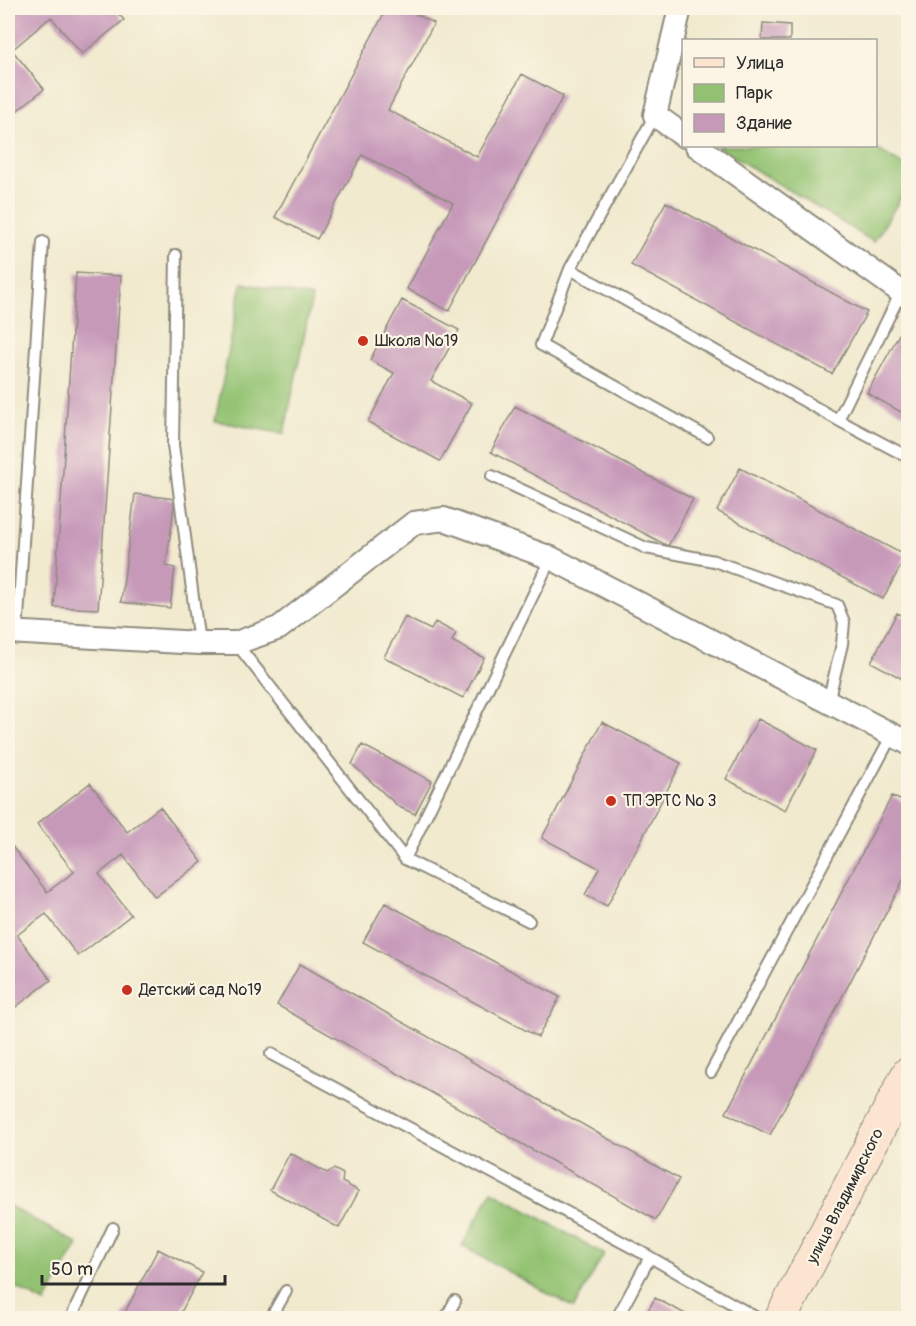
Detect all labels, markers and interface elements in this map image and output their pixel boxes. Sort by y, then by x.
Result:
legend [682,39,877,147]
text: Улица [736,52,784,75]
text: Парк [736,82,773,105]
text: Здание [736,112,792,135]
place label: Школа №19 [375,331,458,351]
marker: Школа №19 [356,334,370,348]
place label: ТП ЭРТС № 3 [623,791,717,811]
marker: ТП ЭРТС № 3 [604,794,618,808]
place label: Детский сад №19 [138,980,262,1000]
marker: Детский сад №19 [120,983,134,997]
street label: улица Владимирского [802,1125,888,1268]
scale bar [42,1248,225,1286]
text: 50 m [51,1258,93,1281]

